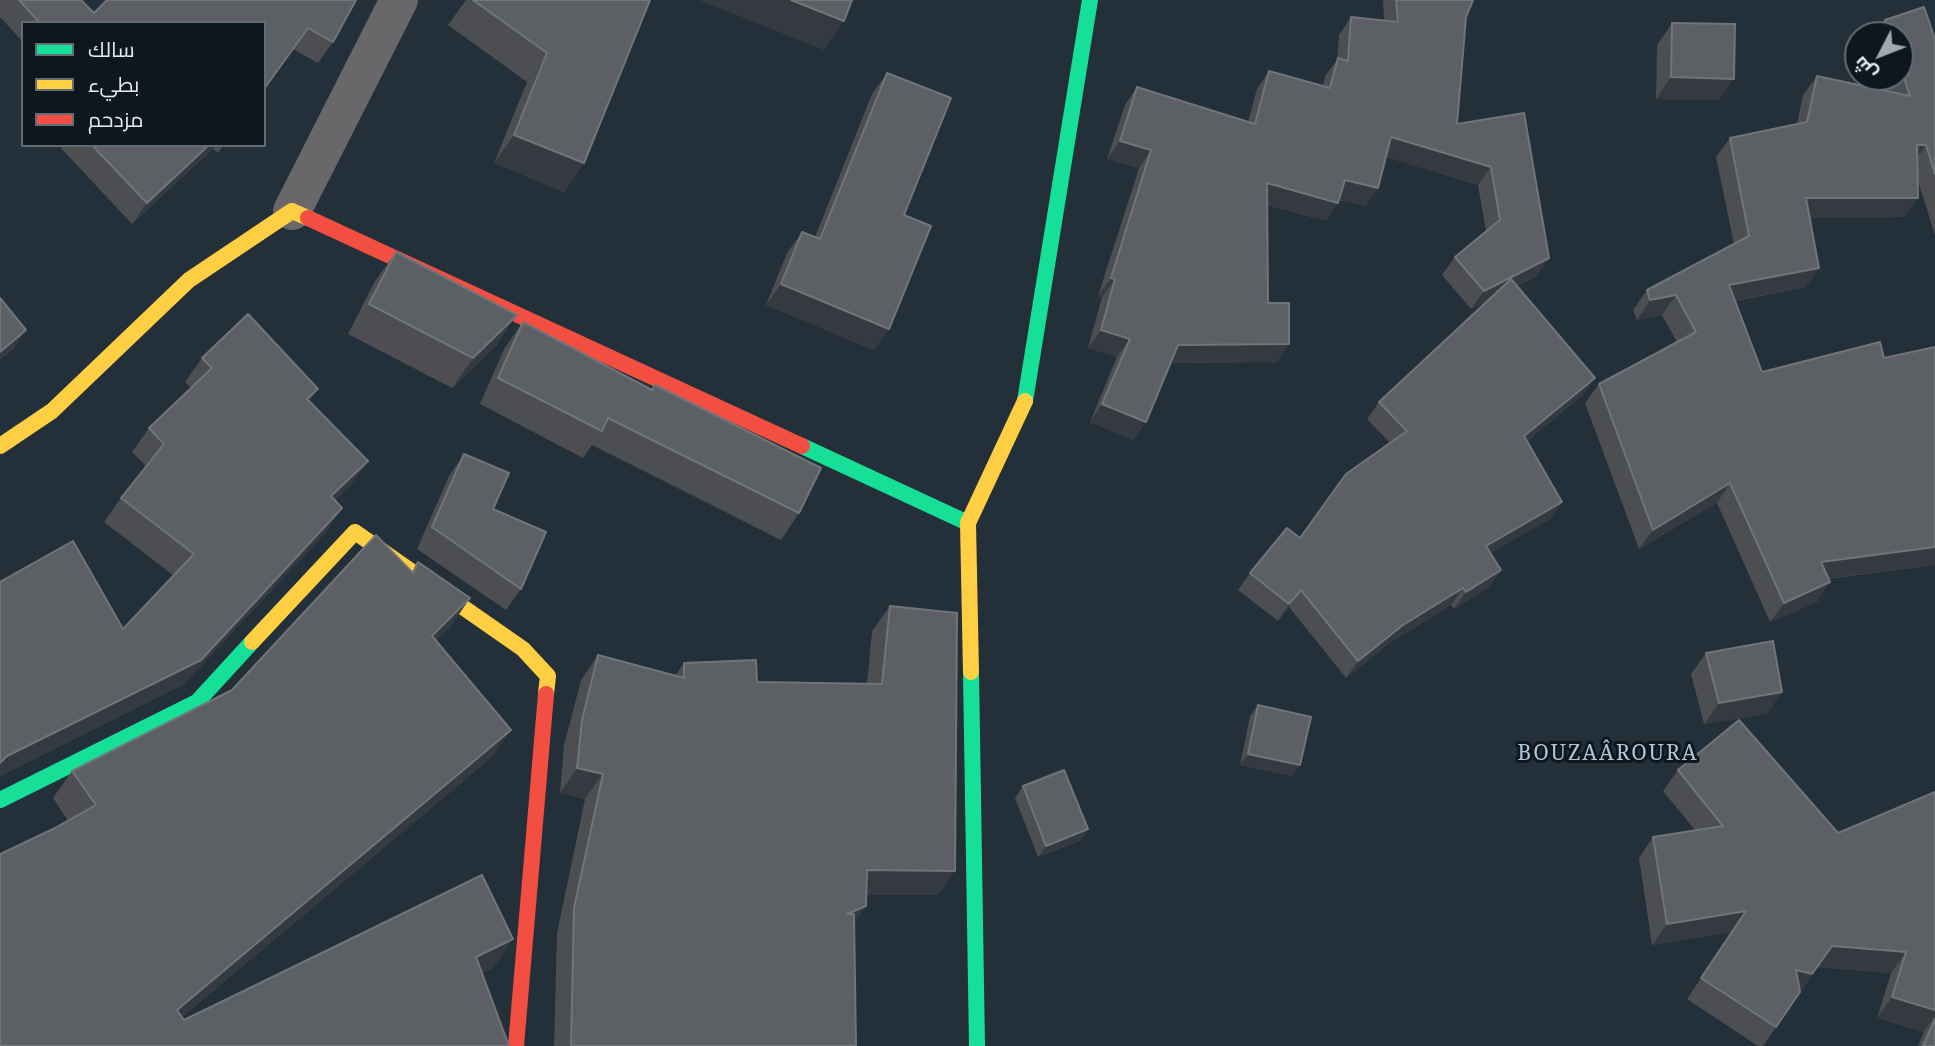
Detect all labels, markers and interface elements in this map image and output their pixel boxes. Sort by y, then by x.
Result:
legend [21,21,266,147]
north arrow [1844,21,1914,91]
text: سالك [88,35,135,63]
text: ش [1847,51,1883,86]
text: بطيء [88,70,139,98]
text: مزدحم [88,105,143,133]
district label: BOUZAÂROURA [1519,741,1697,767]

